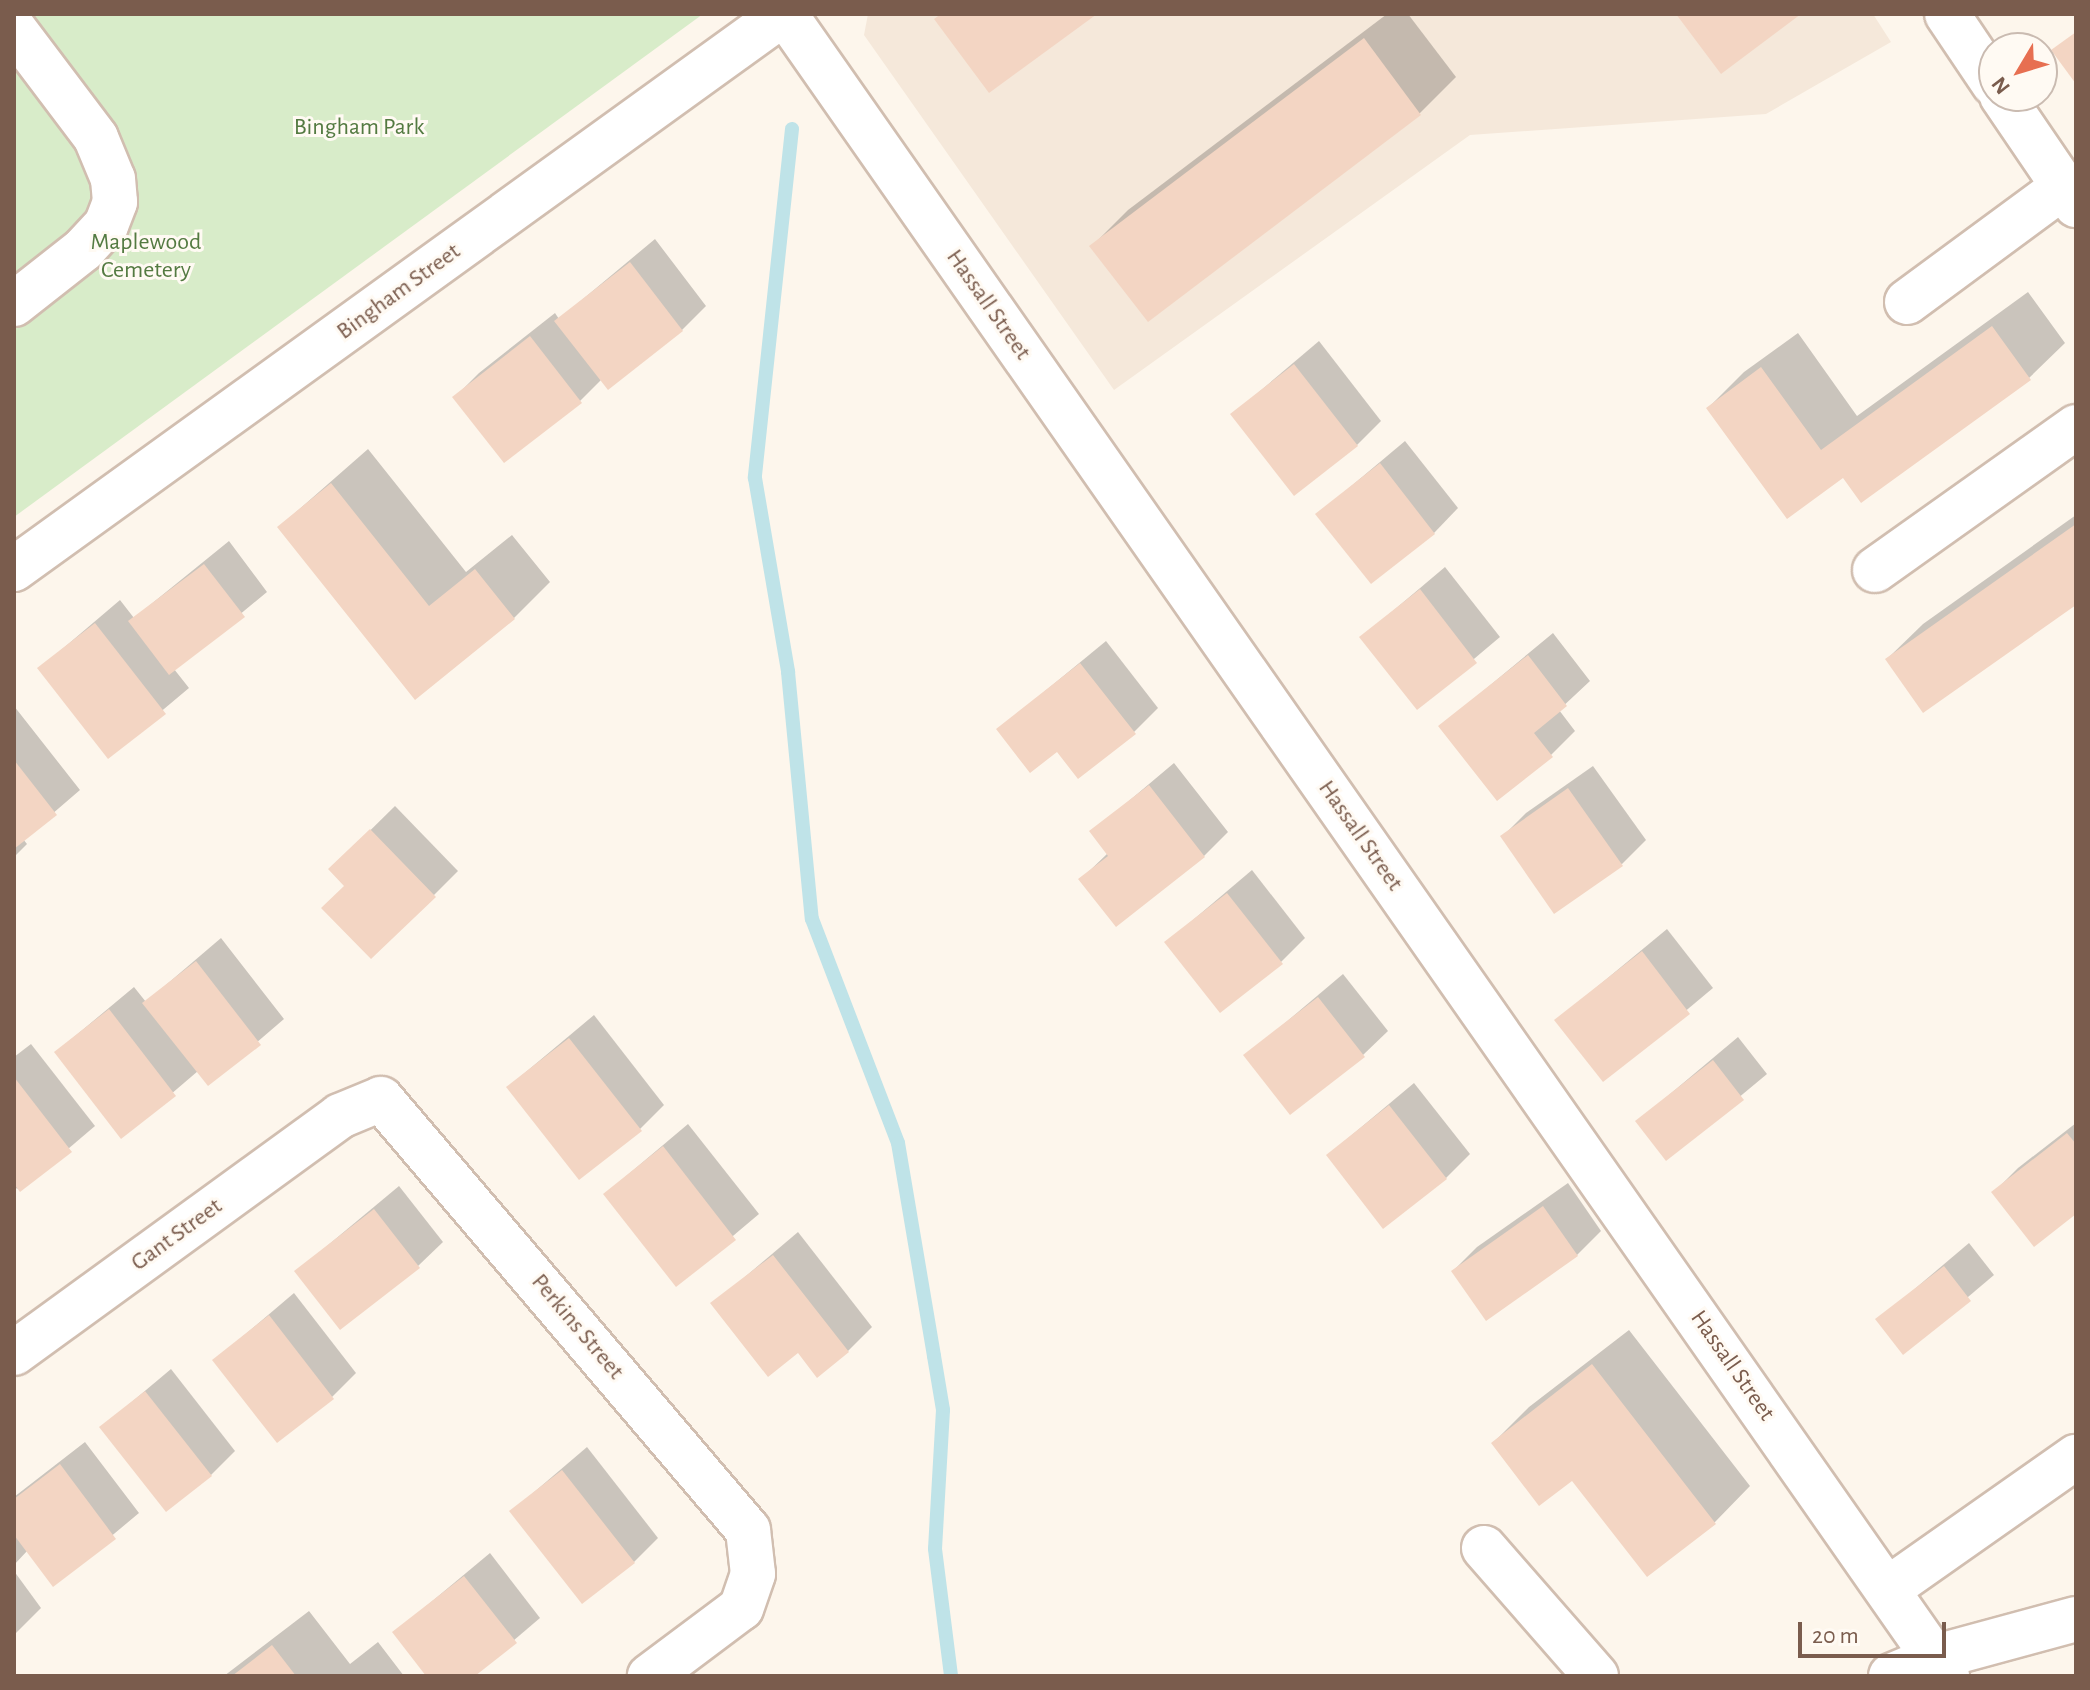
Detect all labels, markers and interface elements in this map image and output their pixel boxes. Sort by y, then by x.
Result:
north arrow [1978,32,2058,112]
text: N [1987,73,2014,98]
park label: Bingham Park [294,114,424,142]
park label: Maplewood Cemetery [91,229,201,285]
street label: Bingham Street [332,238,466,346]
street label: Hassall Street [939,244,1037,366]
street label: Hassall Street [1311,775,1409,897]
street label: Gant Street [126,1192,228,1278]
street label: Perkins Street [525,1268,629,1386]
street label: Hassall Street [1683,1305,1781,1427]
scale bar [1802,1606,1950,1656]
text: 20 m [1812,1624,1859,1648]

